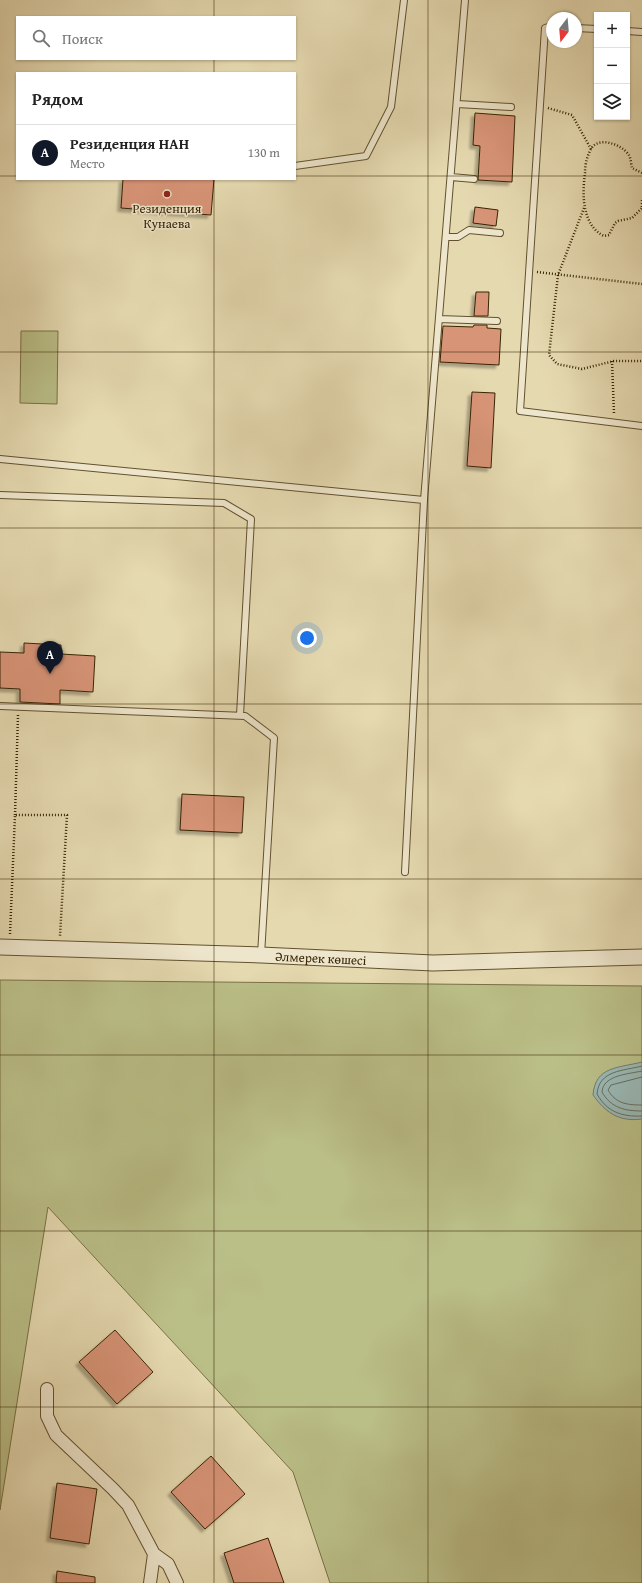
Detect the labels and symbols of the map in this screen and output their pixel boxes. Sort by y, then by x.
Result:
north arrow [546,12,582,48]
marker: Резиденция Кунаева [162,189,172,199]
place label: Резиденция Кунаева [133,199,202,233]
your location [297,628,317,648]
pin: A [37,641,63,674]
street label: Әлмерек көшесі [275,947,367,970]

